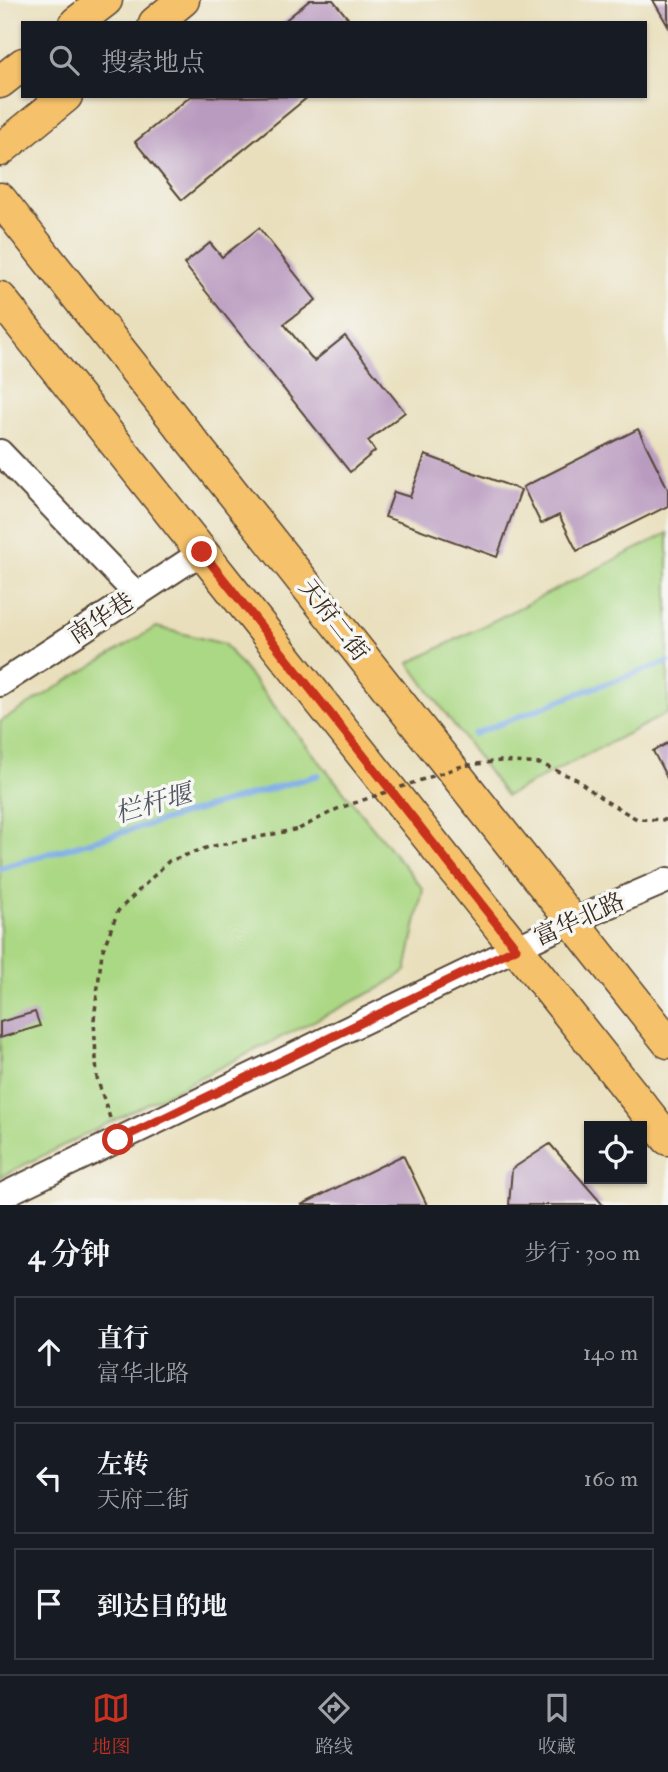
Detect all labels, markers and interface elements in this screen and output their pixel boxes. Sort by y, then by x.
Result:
search box [21,21,647,98]
icon: search [45,41,83,79]
text: 搜索地点 [101,47,205,79]
route end [186,536,217,567]
street label: 天府二街 [292,573,375,668]
street label: 南华巷 [63,586,140,651]
water label: 栏杆堰 [111,777,199,830]
street label: 富华北路 [529,886,629,953]
map controls [584,1121,647,1184]
button: locate [584,1121,647,1184]
route start [102,1124,133,1155]
text: 4 分钟 [28,1236,111,1273]
text: 步行 · 300 m [525,1238,640,1267]
text: 直行 [97,1323,149,1355]
icon: ahead [30,1333,68,1371]
text: 140 m [583,1338,638,1367]
text: 富华北路 [97,1359,189,1388]
text: 左转 [97,1449,149,1481]
icon: left [30,1459,68,1497]
text: 160 m [584,1464,638,1493]
text: 天府二街 [97,1485,189,1514]
icon: arrive [30,1585,68,1623]
text: 到达目的地 [97,1591,227,1623]
tab: 地图 [92,1689,130,1759]
tab: 路线 [315,1689,353,1759]
tab: 收藏 [538,1689,576,1759]

